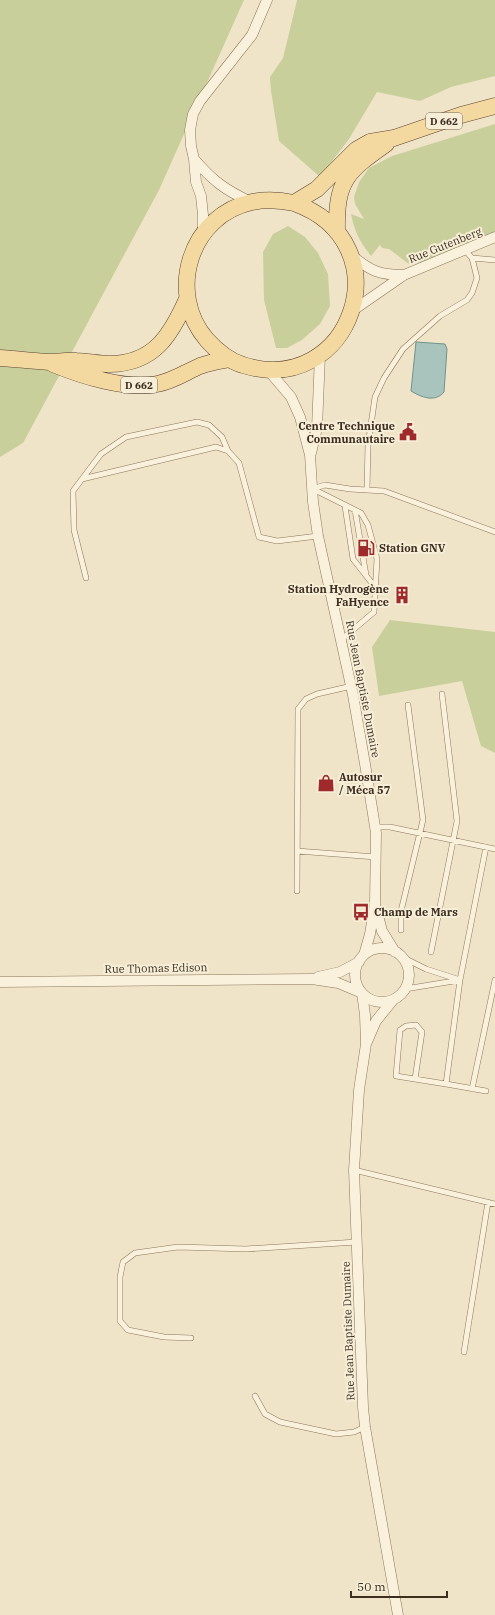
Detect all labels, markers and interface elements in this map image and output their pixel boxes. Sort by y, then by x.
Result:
road number: D 662 [426,113,462,129]
street label: Rue Gutenberg [406,224,484,266]
road number: D 662 [121,377,157,393]
place label: Centre Technique Communautaire [298,419,395,446]
public building icon: Centre Technique Communautaire [398,422,418,442]
fuel station icon: Station GNV [356,538,376,558]
place label: Station GNV [379,541,446,555]
place label: Station Hydrogène FaHyence [288,582,389,609]
building icon: Station Hydrogène FaHyence [392,585,412,605]
street label: Rue Jean Baptiste Dumaire [343,619,383,759]
place label: Autosur / Méca 57 [339,770,390,797]
shop icon: Autosur / Méca 57 [316,773,336,793]
bus stop icon: Champ de Mars [351,902,371,922]
place label: Champ de Mars [374,905,458,919]
street label: Rue Thomas Edison [104,960,208,976]
street label: Rue Jean Baptiste Dumaire [339,1261,357,1401]
scale bar [351,1573,447,1599]
text: 50 m [357,1579,386,1594]

